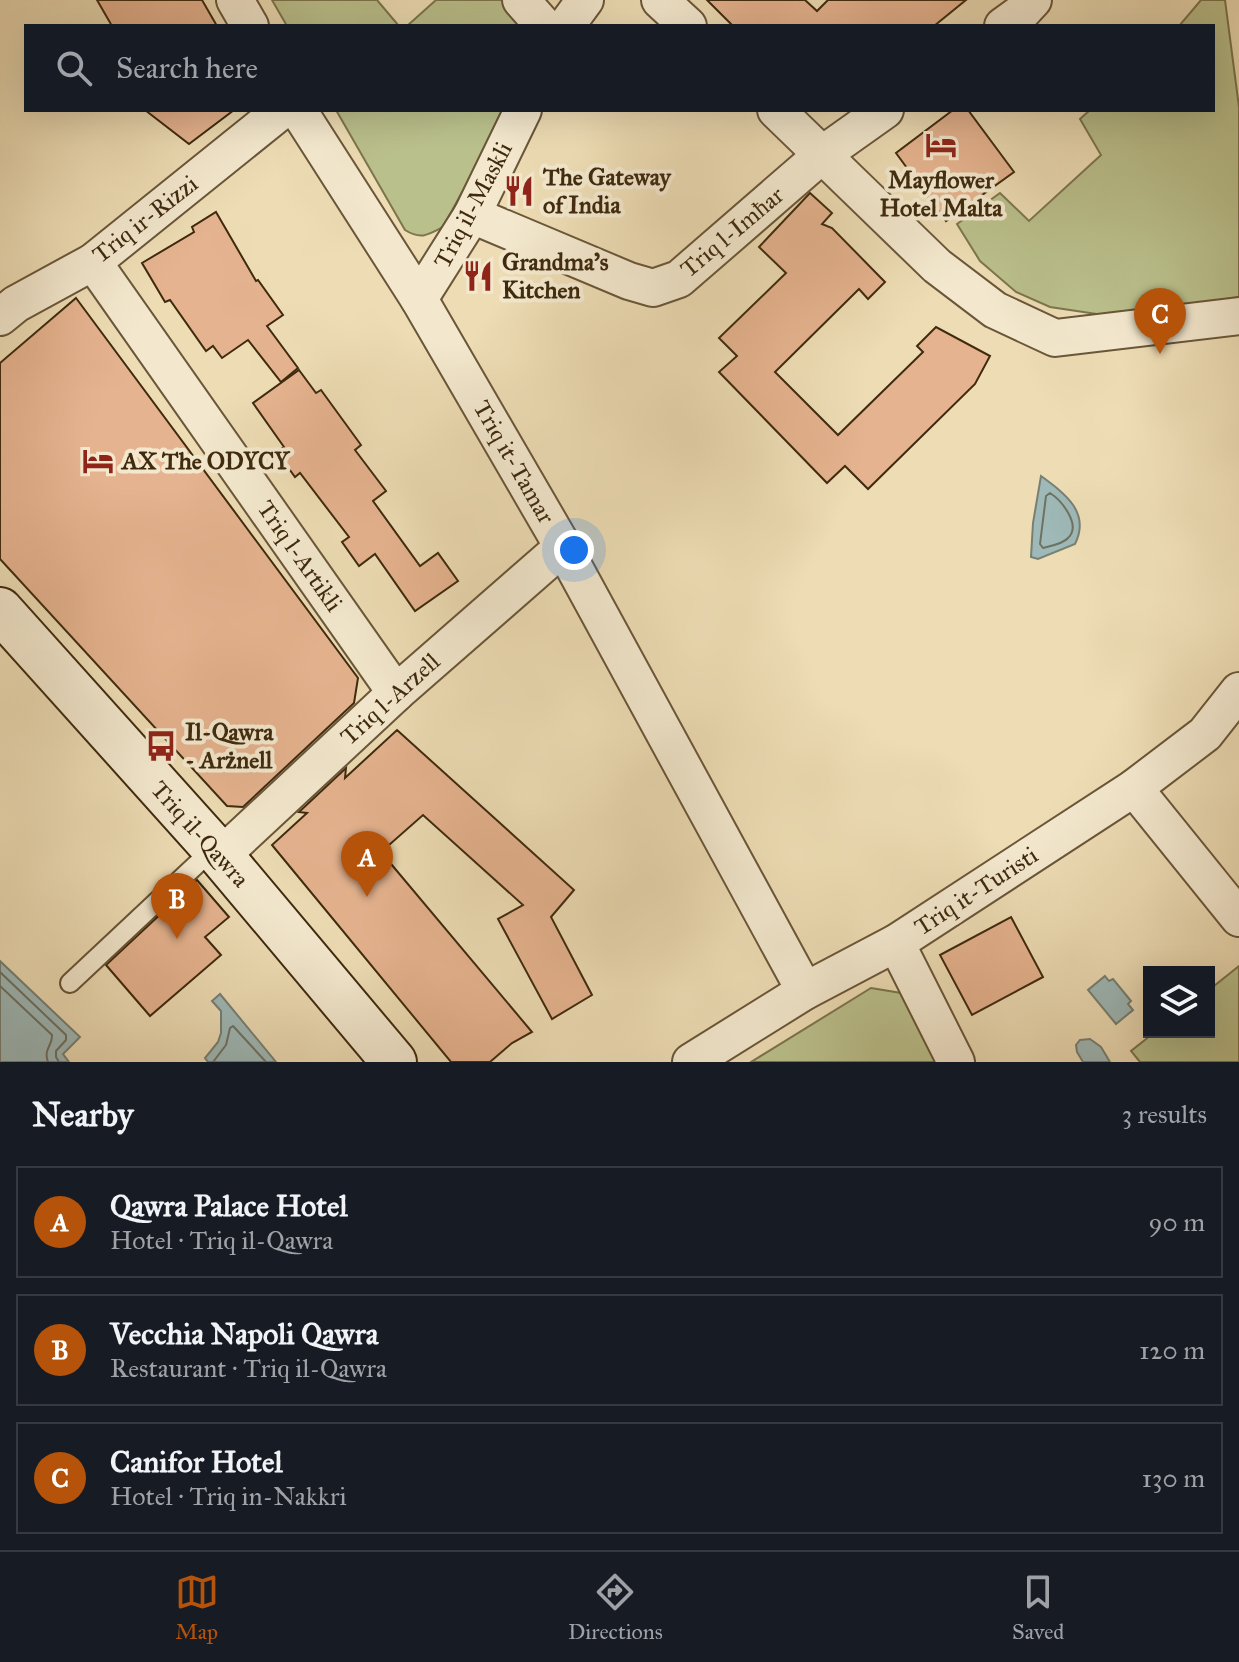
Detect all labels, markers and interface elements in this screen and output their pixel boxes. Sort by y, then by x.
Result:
search box [24,24,1215,112]
icon: search [52,46,96,90]
text: Search here [116,50,258,86]
hotel icon: Mayflower Hotel Malta [924,128,958,162]
street label: Triq il-Maskli [427,136,519,273]
place label: The Gateway of India [542,162,673,220]
place label: Mayflower Hotel Malta [880,165,1003,223]
street label: Triq ir-Rizzi [86,168,204,270]
restaurant icon: The Gateway of India [502,174,536,208]
street label: Triq l-Imħar [674,180,790,284]
place label: Grandma's Kitchen [502,247,609,305]
restaurant icon: Grandma's Kitchen [461,259,495,293]
pin: C [1134,288,1186,354]
street label: Triq it-Tamar [467,395,561,529]
hotel icon: AX The ODYCY [81,444,115,478]
place label: AX The ODYCY [120,446,291,476]
street label: Triq l-Artikli [251,495,349,618]
your location [554,530,594,570]
street label: Triq l-Arzell [334,646,446,751]
place label: Il-Qawra - Arżnell [185,717,274,775]
bus stop icon: Il-Qawra - Arżnell [144,729,178,763]
street label: Triq il-Qawra [144,775,256,894]
pin: A [341,831,393,897]
street label: Triq it-Turisti [909,840,1044,942]
pin: B [151,873,203,939]
map controls [1143,966,1215,1038]
button: layers [1143,966,1215,1038]
text: Nearby [32,1094,134,1135]
text: 3 results [1122,1098,1207,1130]
text: Qawra Palace Hotel [110,1188,348,1224]
text: A [51,1206,69,1238]
text: 90 m [1148,1206,1205,1238]
text: Hotel · Triq il-Qawra [110,1224,333,1256]
text: Vecchia Napoli Qawra [110,1316,378,1352]
text: B [51,1334,69,1366]
text: 120 m [1139,1334,1205,1366]
text: Restaurant · Triq il-Qawra [110,1352,387,1384]
text: Canifor Hotel [110,1444,283,1480]
text: C [51,1462,69,1494]
text: 130 m [1142,1462,1205,1494]
text: Hotel · Triq in-Nakkri [110,1480,347,1512]
tab: Map [175,1570,219,1645]
tab: Directions [568,1570,663,1645]
tab: Saved [1012,1570,1064,1645]

